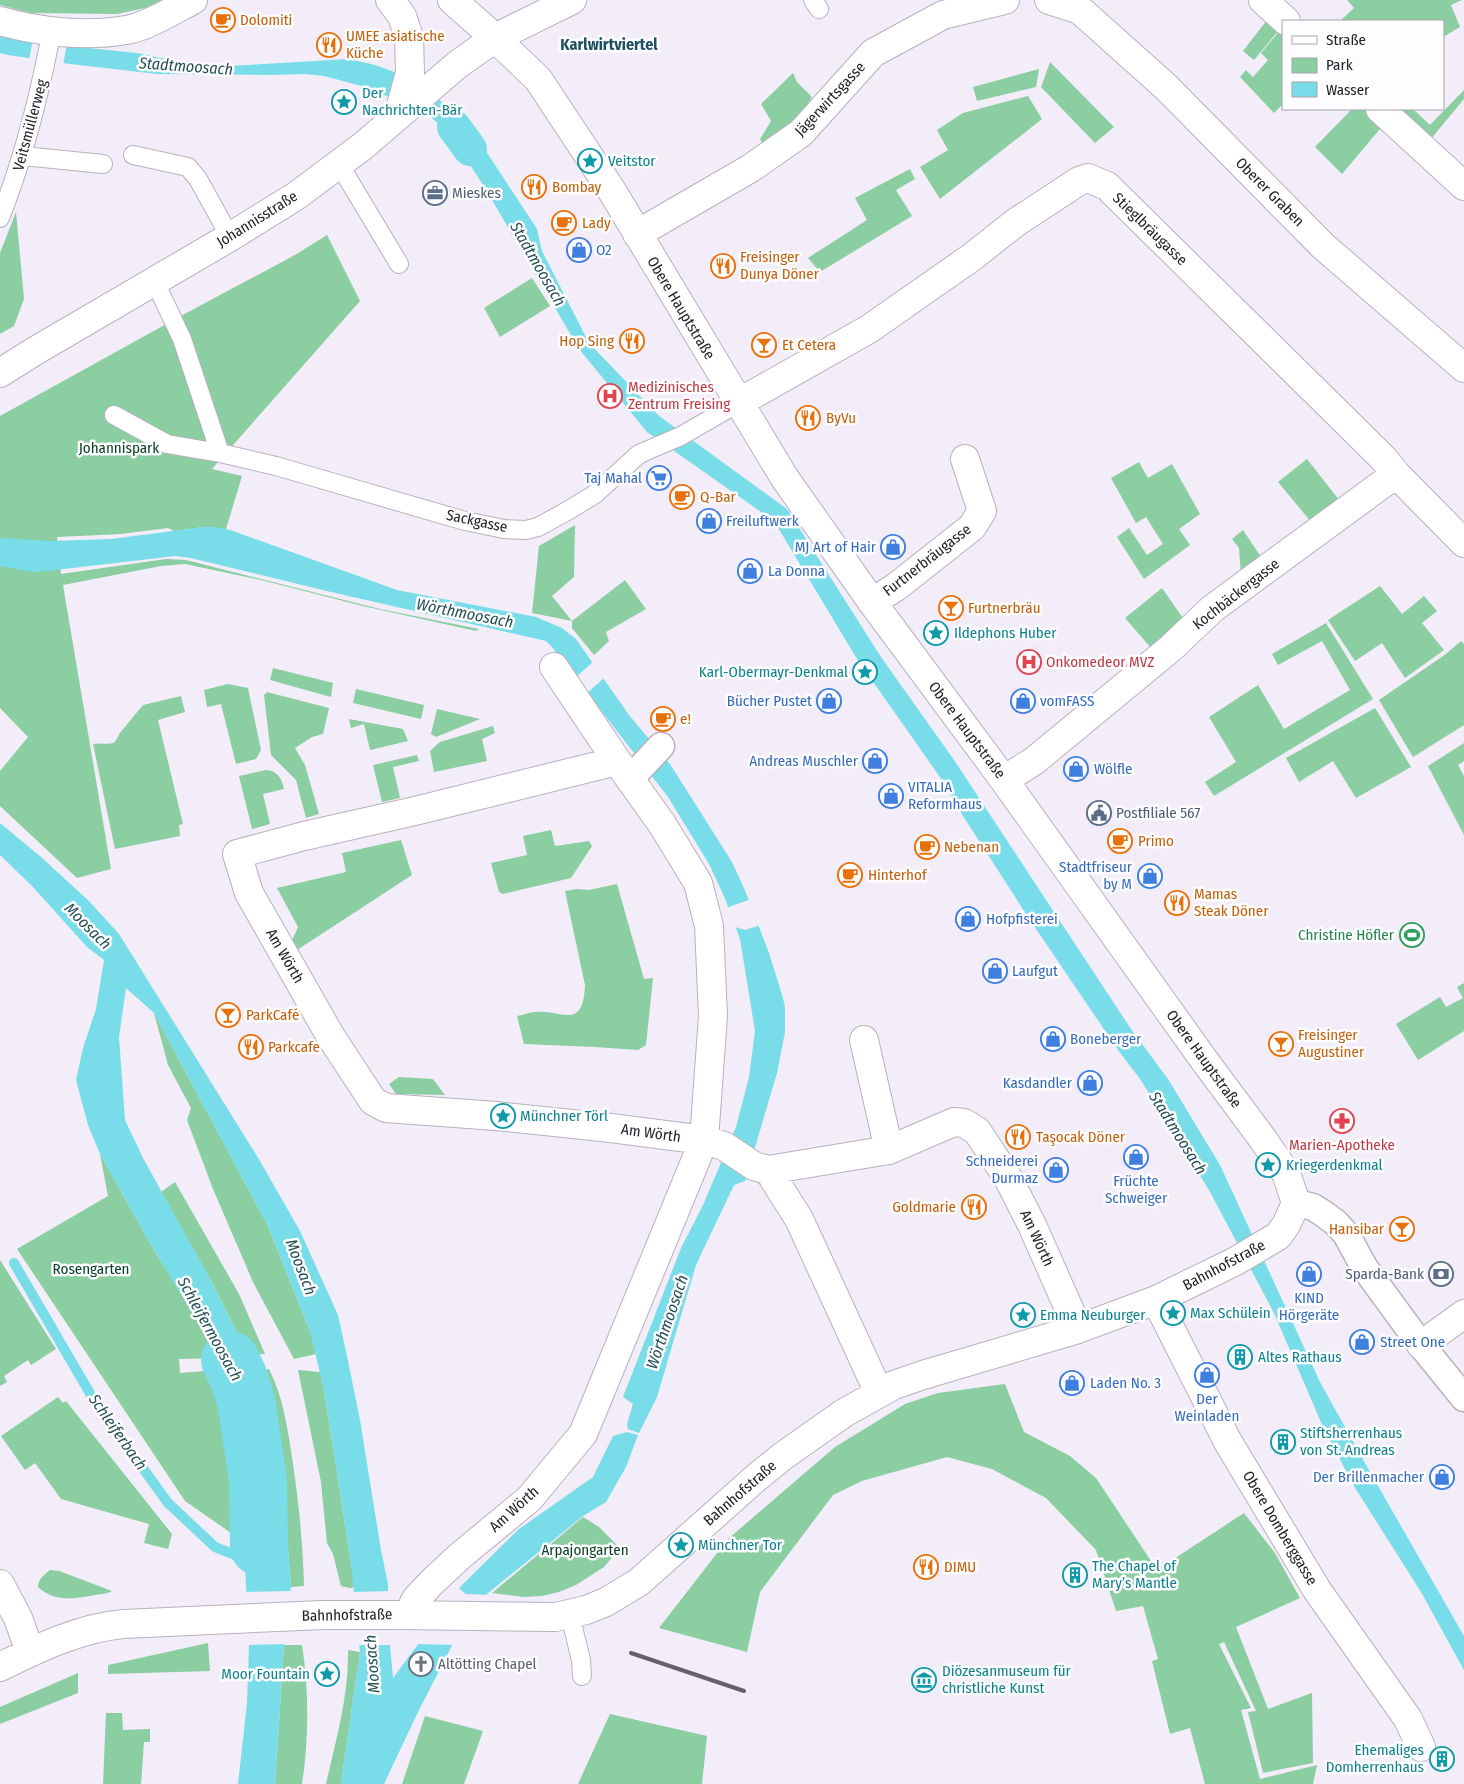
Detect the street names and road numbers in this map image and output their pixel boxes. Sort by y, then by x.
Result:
street label: Jägerwirtsgasse [791,58,869,140]
street label: Veitsmüllerweg [9,77,51,173]
street label: Oberer Graben [1232,154,1308,230]
street label: Johannisstraße [213,187,301,251]
street label: Stieglbräugasse [1109,189,1191,269]
street label: Obere Hauptstraße [643,253,719,363]
street label: Sackgasse [445,506,509,536]
street label: Furtnerbräugasse [879,520,975,600]
street label: Kochbäckergasse [1189,555,1283,633]
street label: Obere Hauptstraße [925,678,1009,782]
street label: Am Wörth [262,926,308,986]
street label: Obere Hauptstraße [1162,1007,1246,1111]
street label: Am Wörth [620,1120,682,1146]
street label: Am Wörth [1016,1207,1058,1269]
street label: Bahnhofstraße [1180,1236,1268,1294]
street label: Bahnhofstraße [700,1456,780,1530]
street label: Obere Domberggasse [1239,1468,1321,1588]
street label: Am Wörth [486,1482,542,1536]
street label: Bahnhofstraße [302,1605,392,1625]

